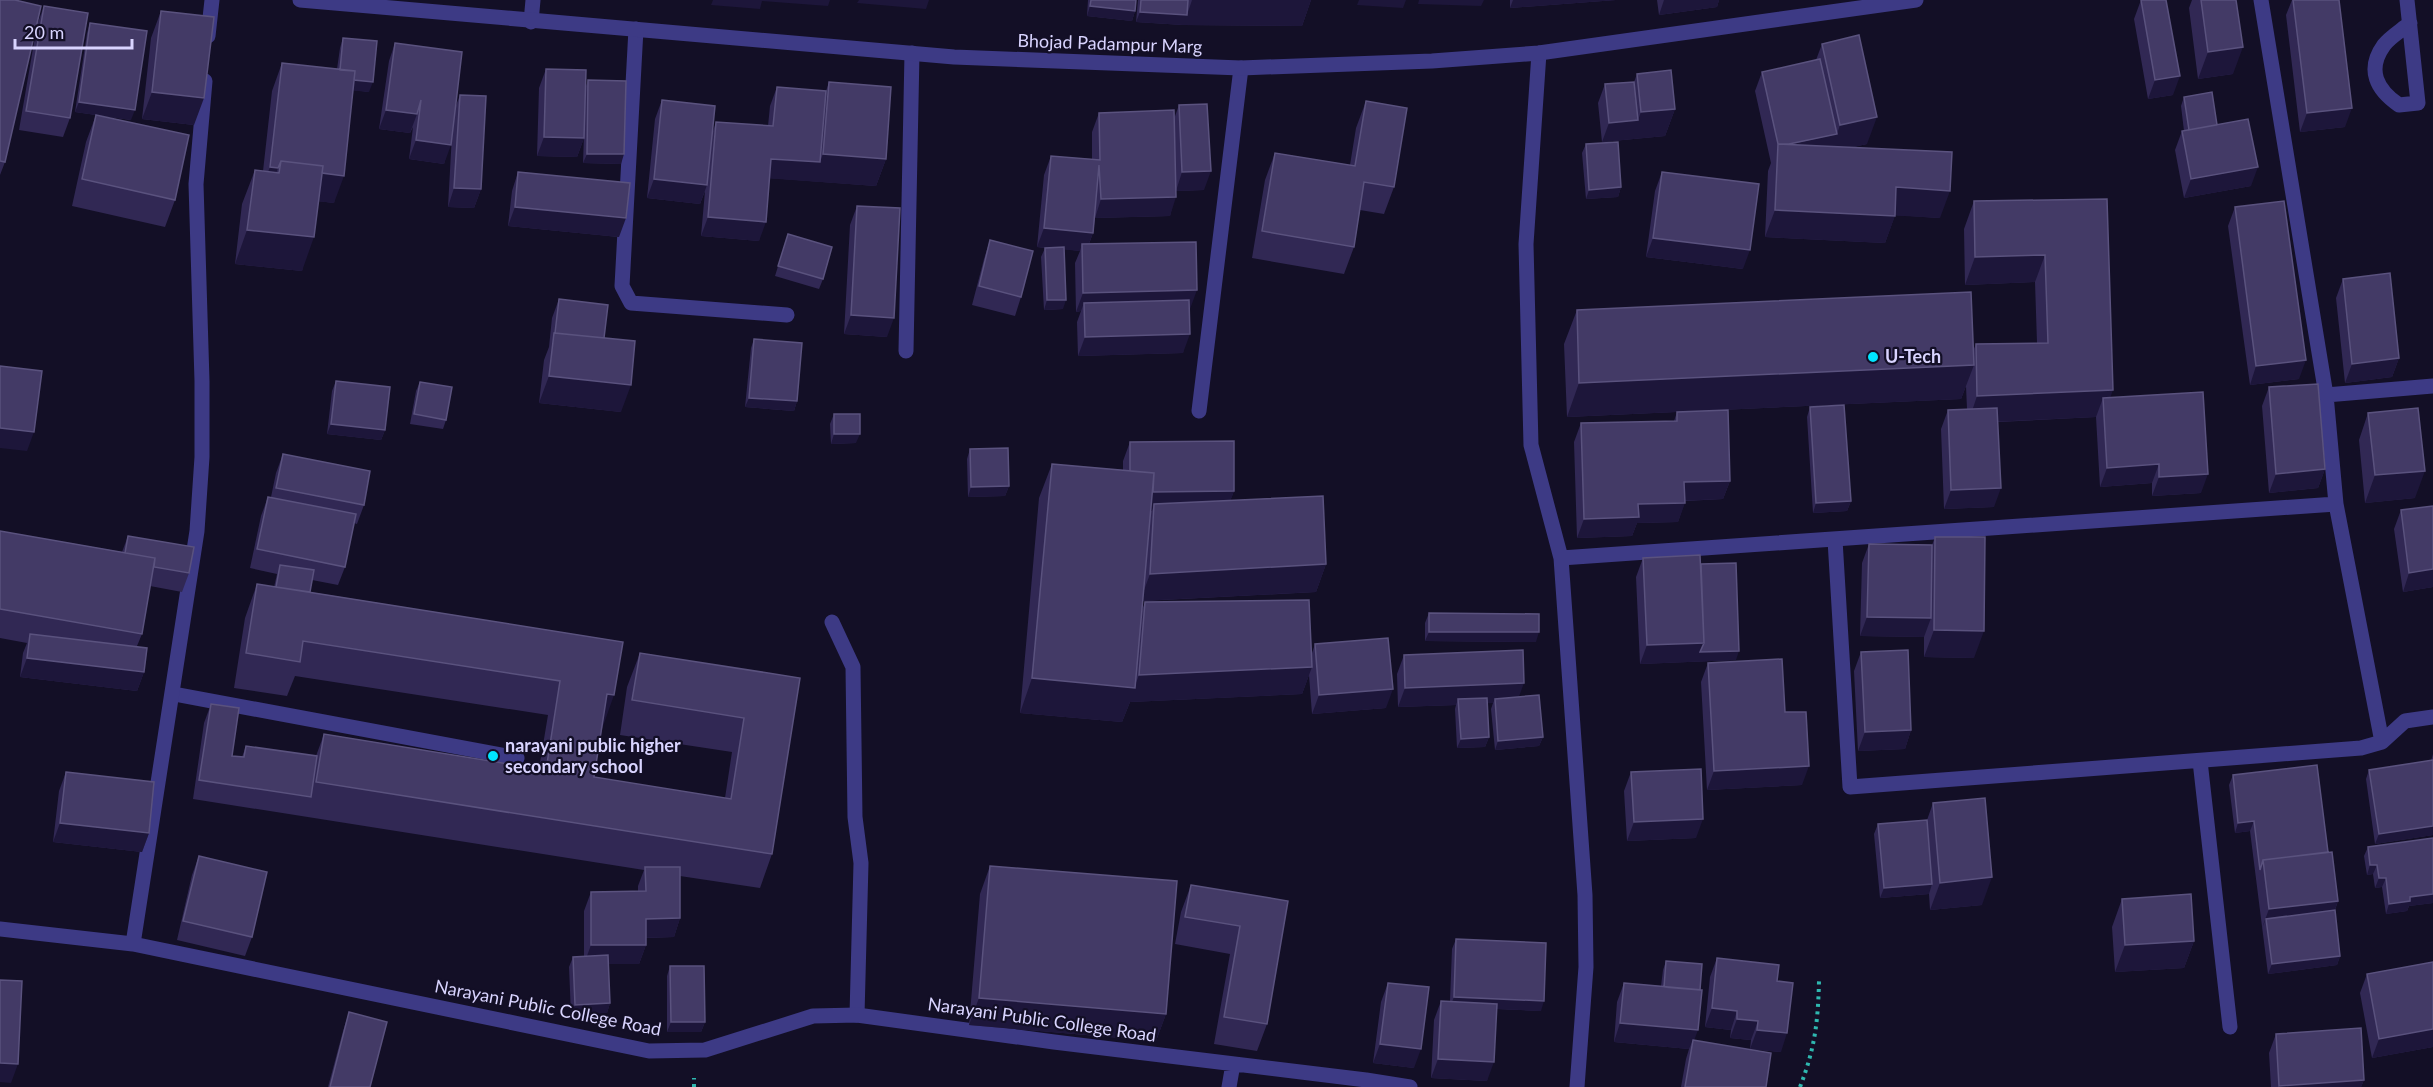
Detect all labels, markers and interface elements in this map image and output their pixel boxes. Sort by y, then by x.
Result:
scale bar [15,12,132,50]
text: 20 m [24,21,64,43]
street label: Bhojad Padampur Marg [1017,29,1203,57]
place label: U-Tech [1885,345,1941,367]
marker: U-Tech [1866,350,1880,364]
place label: narayani public higher secondary school [505,734,681,777]
marker: narayani public higher secondary school [486,749,500,763]
street label: Narayani Public College Road [433,974,663,1040]
street label: Narayani Public College Road [926,992,1158,1046]

